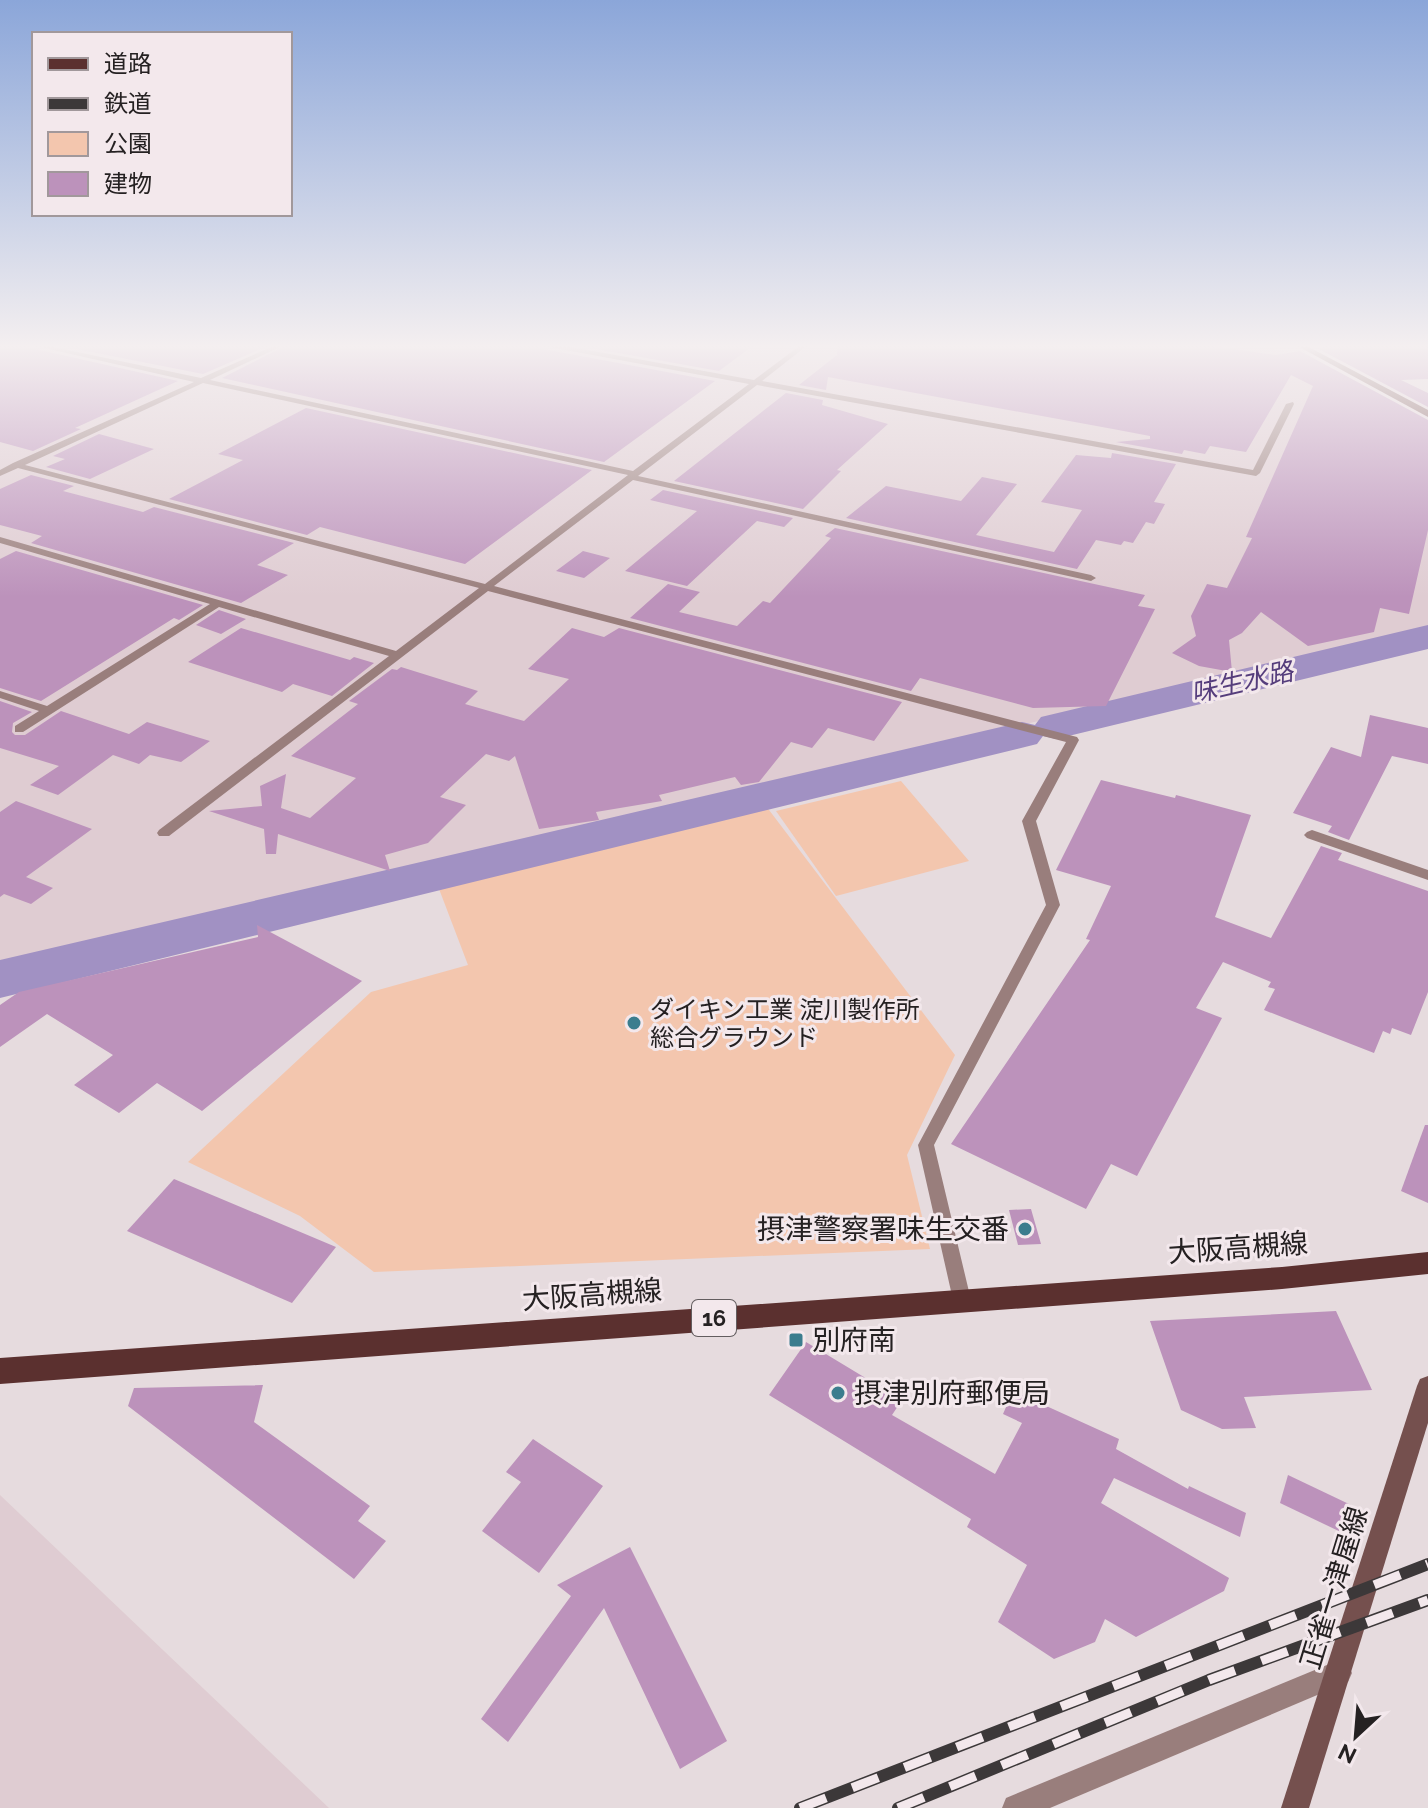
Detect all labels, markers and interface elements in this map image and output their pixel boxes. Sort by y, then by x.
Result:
legend [32,32,292,216]
text: 道路 [104,49,152,78]
text: 鉄道 [104,89,152,118]
text: 公園 [104,129,152,158]
text: 建物 [104,169,152,198]
water label: 味生水路 [1188,655,1298,708]
place label: ダイキン工業 淀川製作所 総合グラウンド [650,995,919,1052]
marker: ダイキン工業 淀川製作所 総合グラウンド [625,1014,643,1032]
place label: 摂津警察署味生交番 [757,1213,1009,1246]
marker: 摂津警察署味生交番 [1016,1220,1034,1238]
street label: 大阪高槻線 [1167,1227,1309,1269]
street label: 大阪高槻線 [521,1274,663,1316]
road number: 16 [692,1300,736,1336]
place label: 別府南 [812,1324,896,1357]
marker: 別府南 [787,1331,805,1349]
place label: 摂津別府郵便局 [854,1377,1050,1410]
marker: 摂津別府郵便局 [829,1384,847,1402]
street label: 正雀一津屋線 [1294,1503,1374,1673]
north arrow [1316,1696,1396,1776]
text: N [1334,1739,1360,1769]

